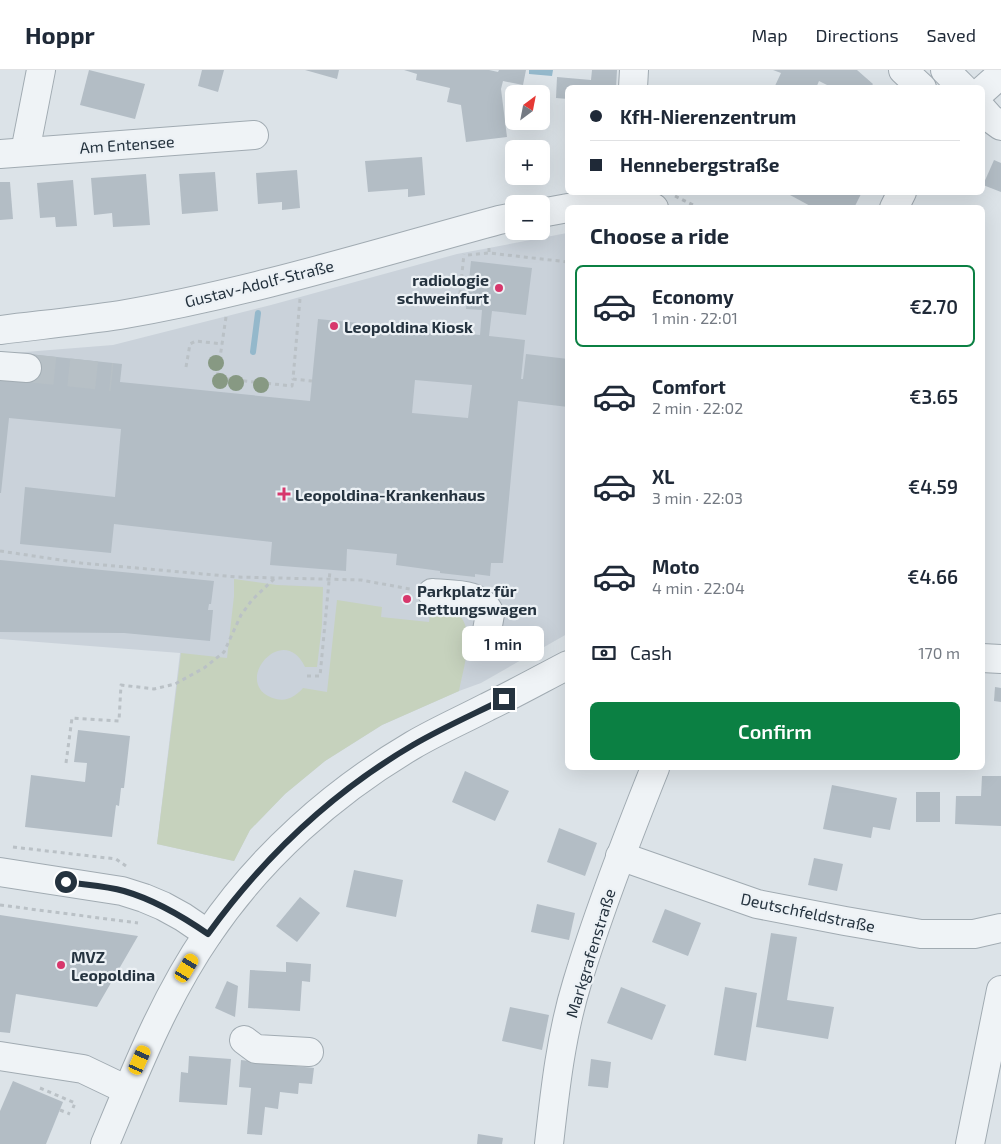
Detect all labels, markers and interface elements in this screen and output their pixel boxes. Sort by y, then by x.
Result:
text: Hoppr [25,20,95,49]
text: Map [751,24,788,46]
text: Directions [816,24,899,46]
text: Saved [927,24,976,46]
north arrow [505,85,550,130]
map controls [505,85,550,240]
text: KfH-Nierenzentrum [620,105,796,128]
street label: Am Entensee [79,131,175,157]
button: + [505,140,550,185]
text: Hennebergstraße [620,153,779,176]
button: − [505,195,550,240]
text: Choose a ride [590,222,729,248]
street label: Gustav-Adolf-Straße [183,255,335,311]
place label: radiologie schweinfurt [397,270,489,307]
marker: radiologie schweinfurt [493,282,505,294]
icon: car [592,284,637,329]
text: Economy [652,285,734,308]
text: €2.70 [909,295,958,318]
text: 1 min · 22:01 [652,308,738,327]
place label: Leopoldina Kiosk [344,317,473,336]
marker: Leopoldina Kiosk [328,320,340,332]
icon: car [592,374,637,419]
text: Comfort [652,375,726,398]
text: €3.65 [909,385,958,408]
text: 2 min · 22:02 [652,398,743,417]
icon: car [592,464,637,509]
text: XL [652,465,674,488]
text: €4.59 [908,475,958,498]
place label: Leopoldina-Krankenhaus [295,485,485,504]
marker: Leopoldina-Krankenhaus [277,487,291,501]
text: 3 min · 22:03 [652,488,743,507]
icon: car [592,554,637,599]
text: Moto [652,555,700,578]
text: €4.66 [907,565,958,588]
text: 4 min · 22:04 [652,578,745,597]
place label: Parkplatz für Rettungswagen [417,581,537,618]
marker: Parkplatz für Rettungswagen [401,593,413,605]
callout: 1 min [463,626,545,662]
text: 1 min [484,634,522,653]
icon: cash [590,639,618,667]
text: Cash [630,641,672,664]
text: 170 m [918,643,960,662]
route end [493,688,515,710]
button: Confirm [590,702,960,760]
route start [55,871,77,893]
street label: Markgrafenstraße [561,886,619,1020]
street label: Deutschfeldstraße [739,888,877,936]
place label: MVZ Leopoldina [71,947,155,984]
car [172,951,201,985]
marker: MVZ Leopoldina [55,959,67,971]
car [127,1043,152,1077]

